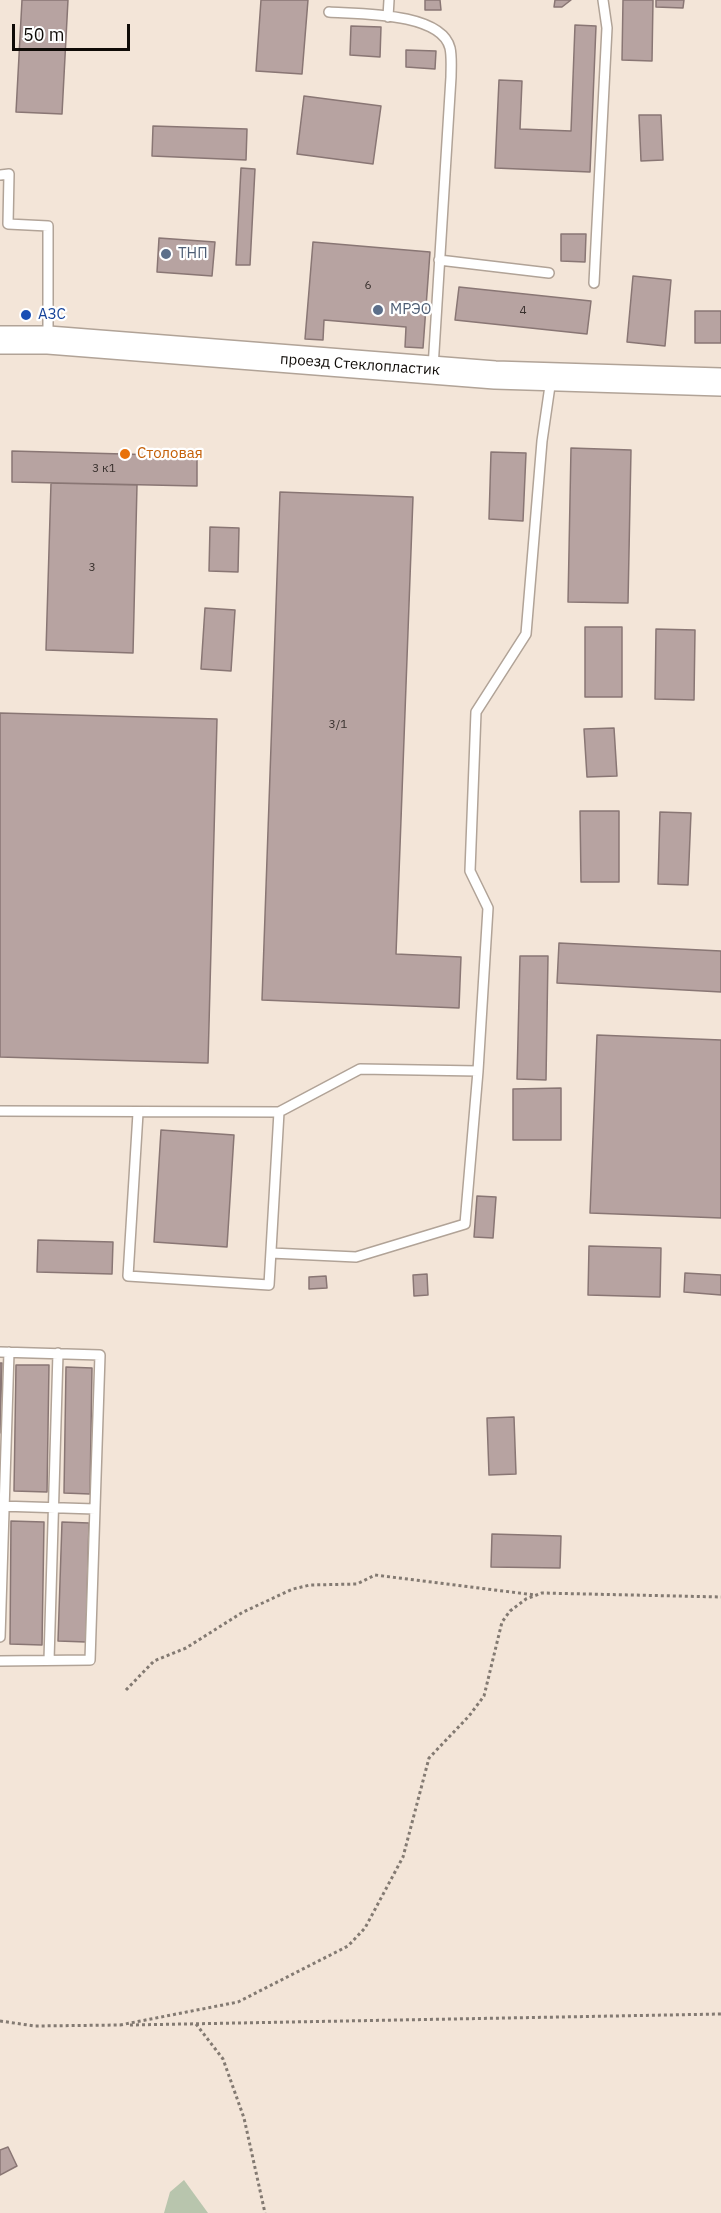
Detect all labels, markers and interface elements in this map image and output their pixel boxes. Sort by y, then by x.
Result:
scale bar [15,12,134,50]
text: 50 m [23,23,65,46]
place label: ТНП [178,245,208,263]
marker: ТНП [159,247,173,261]
house number: 6 [364,279,372,293]
place label: МРЭО [390,301,431,319]
marker: МРЭО [371,303,385,317]
house number: 4 [519,304,527,318]
place label: АЗС [38,306,66,324]
marker: АЗС [19,308,33,322]
street label: проезд Стеклопластик [279,350,441,380]
place label: Столовая [137,445,203,463]
marker: Столовая [118,447,132,461]
house number: 3 к1 [92,462,116,476]
house number: 3 [88,561,96,575]
house number: 3/1 [329,718,347,732]

